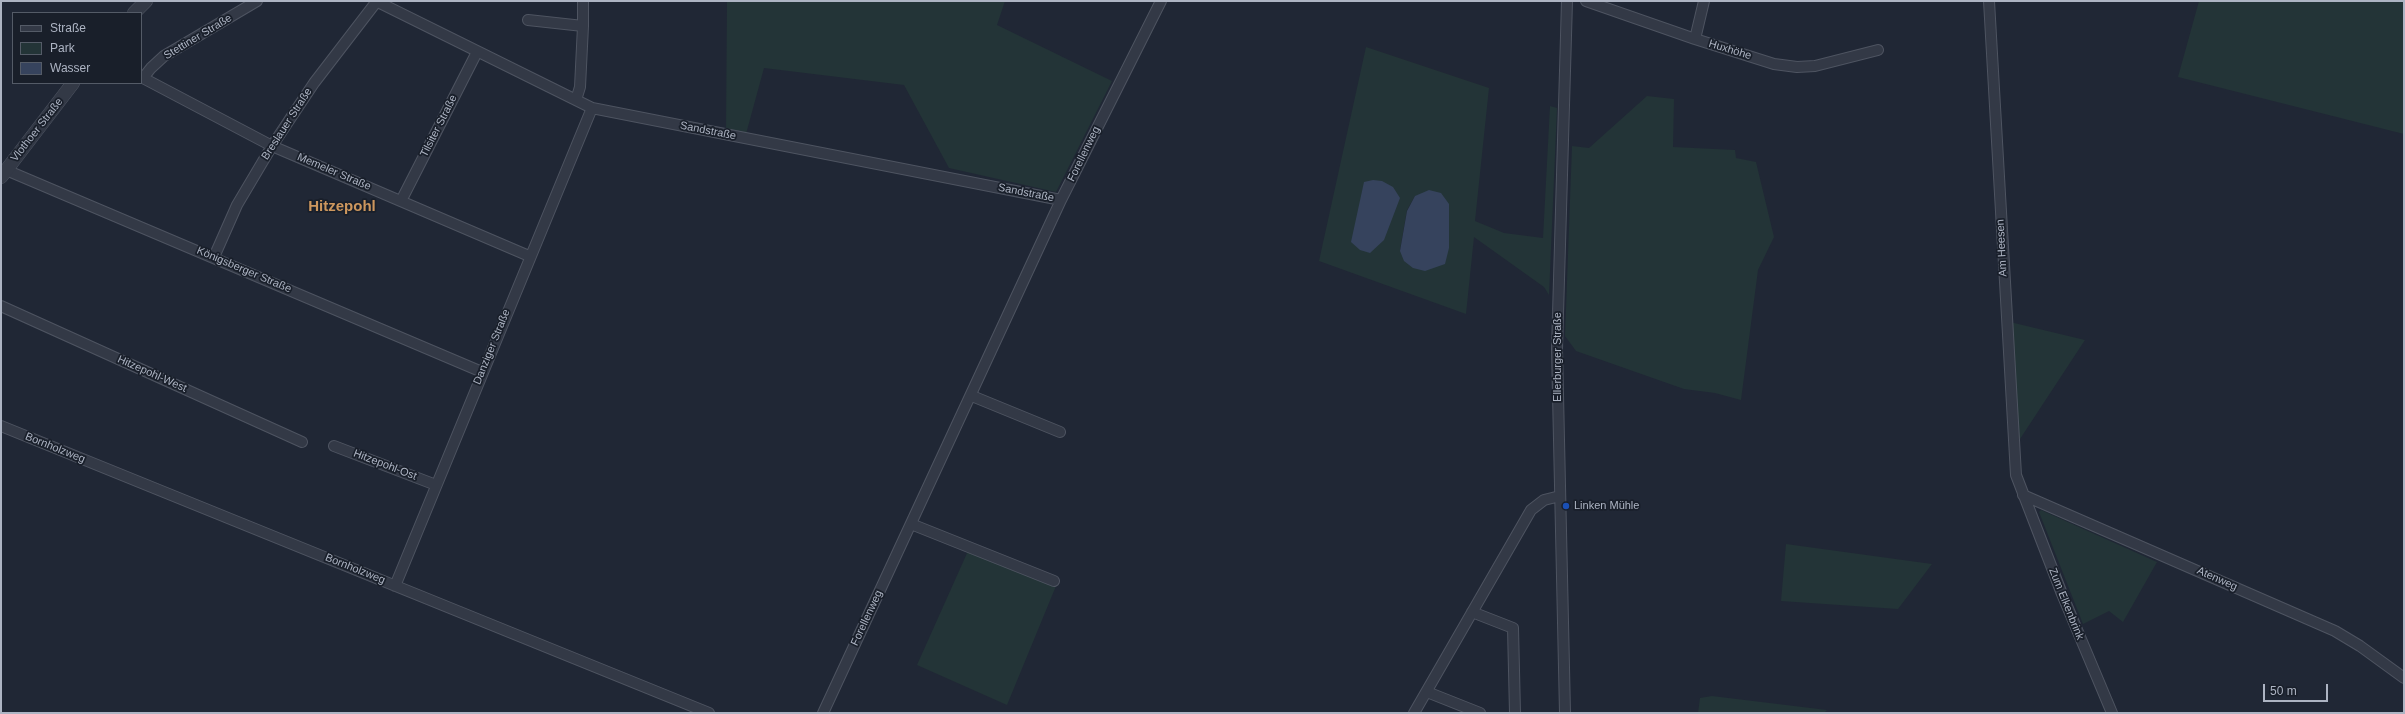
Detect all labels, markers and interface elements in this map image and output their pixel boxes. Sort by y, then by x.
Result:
legend [12,12,142,84]
street label: Stettiner Straße [162,12,234,62]
text: Straße [50,21,86,35]
street label: Huxhöhe [1707,37,1753,63]
text: Park [50,41,75,55]
text: Wasser [50,61,90,75]
street label: Breslauer Straße [259,86,315,162]
street label: Tilsiter Straße [418,93,460,159]
street label: Vlothoer Straße [8,96,66,164]
street label: Sandstraße [679,119,737,143]
street label: Forellenweg [1065,124,1103,184]
street label: Memeler Straße [295,151,373,193]
street label: Sandstraße [997,181,1055,205]
district label: Hitzepohl [308,198,376,216]
street label: Am Heesen [1994,219,2010,277]
street label: Königsberger Straße [195,244,293,296]
street label: Danziger Straße [471,307,513,387]
street label: Ellerburger Straße [1551,312,1565,402]
street label: Hitzepohl-West [115,353,189,395]
street label: Bornholzweg [23,430,87,466]
street label: Hitzepohl-Ost [352,447,418,483]
place label: Linken Mühle [1574,499,1639,513]
marker: Linken Mühle [1561,501,1571,511]
street label: Bornholzweg [323,551,387,587]
street label: Atenweg [2195,564,2239,594]
street label: Zum Elkenbrink [2046,566,2086,642]
street label: Forellenweg [848,588,886,648]
scale bar [2265,676,2330,702]
text: 50 m [2270,684,2297,698]

